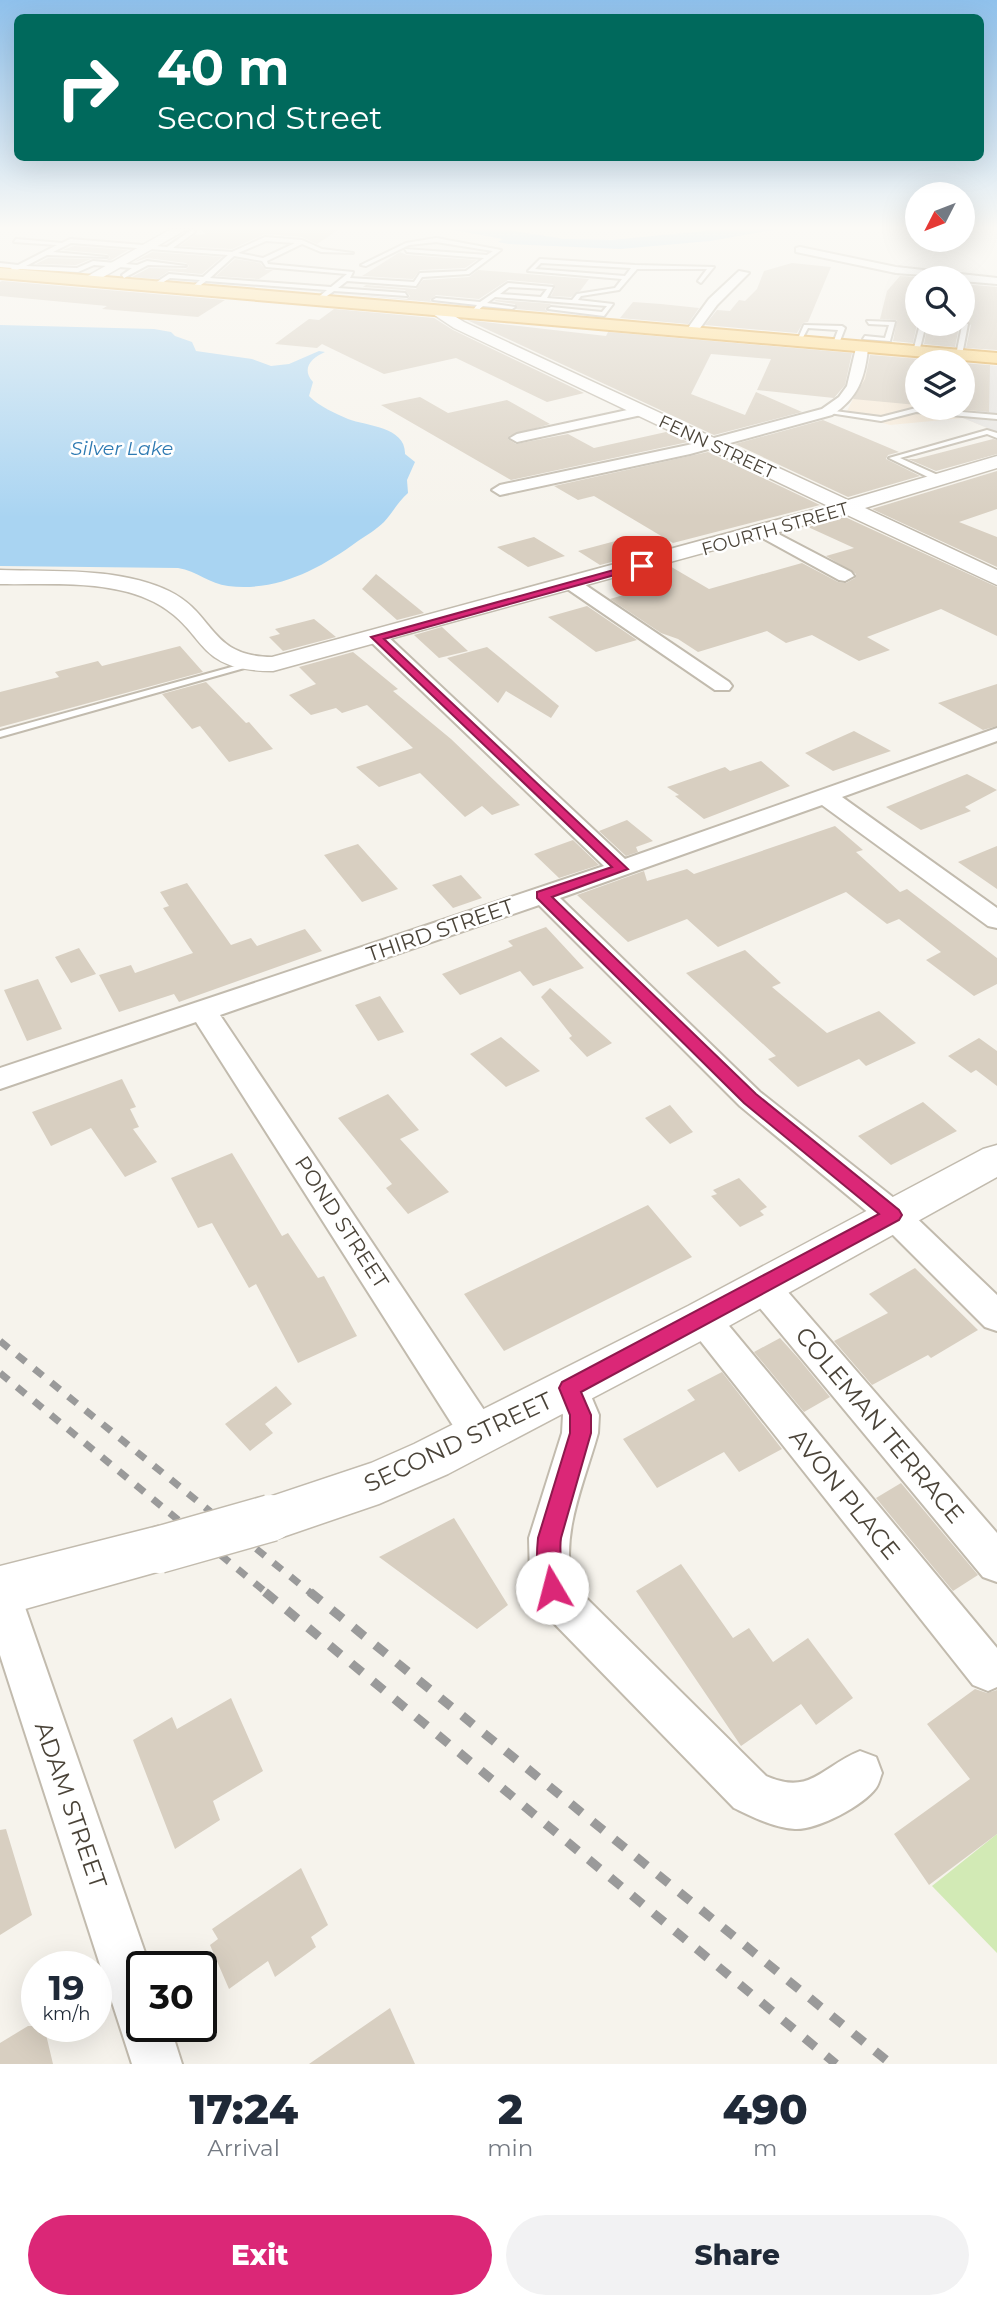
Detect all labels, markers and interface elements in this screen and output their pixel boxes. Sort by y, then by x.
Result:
text: 40 m [157,38,289,97]
icon: right [42,42,133,133]
text: Second Street [157,98,382,137]
north arrow [905,182,975,252]
map controls [905,182,975,420]
button: search [905,266,975,336]
button: layers [905,350,975,420]
street label: FENN STREET [655,410,779,484]
water label: Silver Lake [71,437,173,460]
street label: FOURTH STREET [699,497,852,560]
pin [612,536,672,596]
icon: arrive [623,547,661,585]
street label: THIRD STREET [363,893,517,967]
street label: POND STREET [290,1151,394,1293]
street label: COLEMAN TERRACE [790,1321,970,1529]
street label: SECOND STREET [359,1386,557,1498]
street label: AVON PLACE [783,1423,907,1565]
position arrow [515,1551,589,1625]
street label: ADAM STREET [29,1718,113,1893]
speed limit sign: 30 [126,1951,217,2042]
text: 19 [48,1966,85,2009]
text: km/h [42,2003,91,2025]
text: 17:24 [189,2083,298,2135]
text: 2 [498,2083,523,2135]
text: 490 [723,2083,808,2135]
text: Arrival [207,2134,280,2162]
text: min [487,2134,533,2162]
text: m [753,2134,777,2162]
button: Exit [28,2215,492,2295]
button: Share [506,2215,969,2295]

